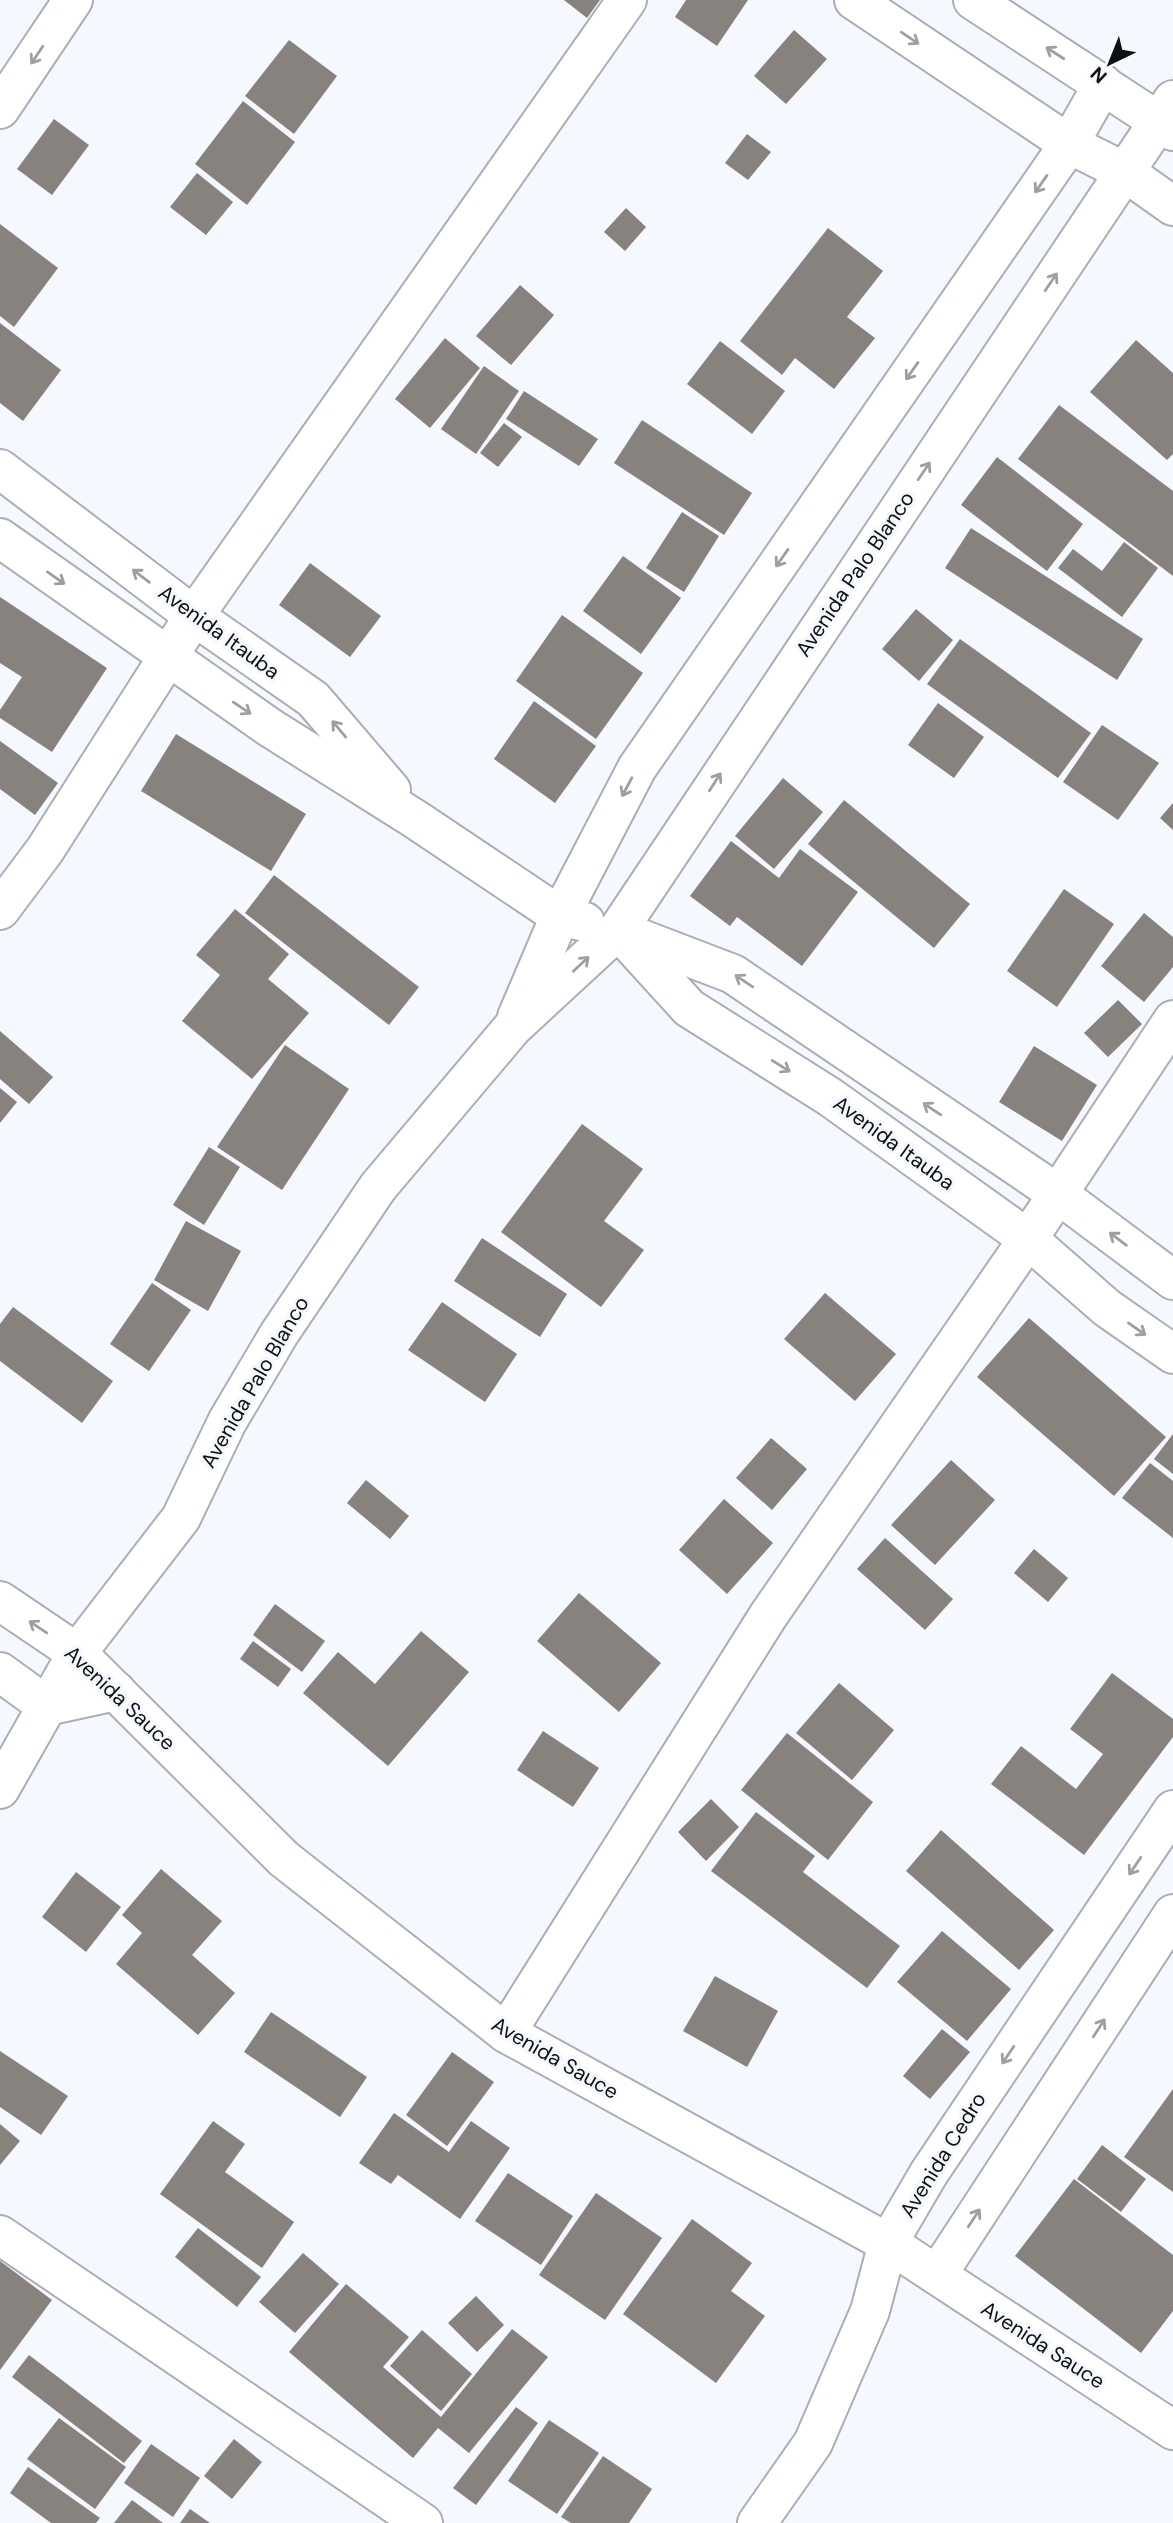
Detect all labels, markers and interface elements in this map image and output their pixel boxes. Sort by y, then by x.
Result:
north arrow [1075,28,1145,98]
one-way arrow [900,31,919,45]
one-way arrow [30,45,44,64]
one-way arrow [1046,46,1065,60]
text: N [1085,61,1112,89]
one-way arrow [1034,174,1048,193]
one-way arrow [1044,273,1058,293]
one-way arrow [905,361,919,380]
one-way arrow [917,462,931,481]
street label: Avenida Palo Blanco [789,486,921,662]
one-way arrow [775,548,789,567]
one-way arrow [132,568,151,583]
one-way arrow [46,571,65,585]
street label: Avenida Itauba [153,578,285,686]
one-way arrow [232,701,251,715]
one-way arrow [332,721,347,739]
one-way arrow [708,773,723,792]
one-way arrow [620,776,633,797]
one-way arrow [572,956,589,973]
one-way arrow [735,974,754,988]
one-way arrow [771,1060,791,1074]
street label: Avenida Itauba [828,1089,960,1197]
one-way arrow [923,1102,942,1116]
one-way arrow [1109,1232,1128,1246]
street label: Avenida Palo Blanco [194,1291,316,1473]
one-way arrow [1127,1322,1146,1336]
one-way arrow [29,1620,48,1634]
street label: Avenida Sauce [58,1639,182,1757]
one-way arrow [1128,1856,1142,1876]
street label: Avenida Sauce [486,2010,624,2106]
one-way arrow [1092,2018,1106,2038]
one-way arrow [1001,2045,1015,2064]
street label: Avenida Cedro [893,2087,993,2223]
one-way arrow [967,2209,981,2228]
street label: Avenida Sauce [976,2295,1110,2395]

